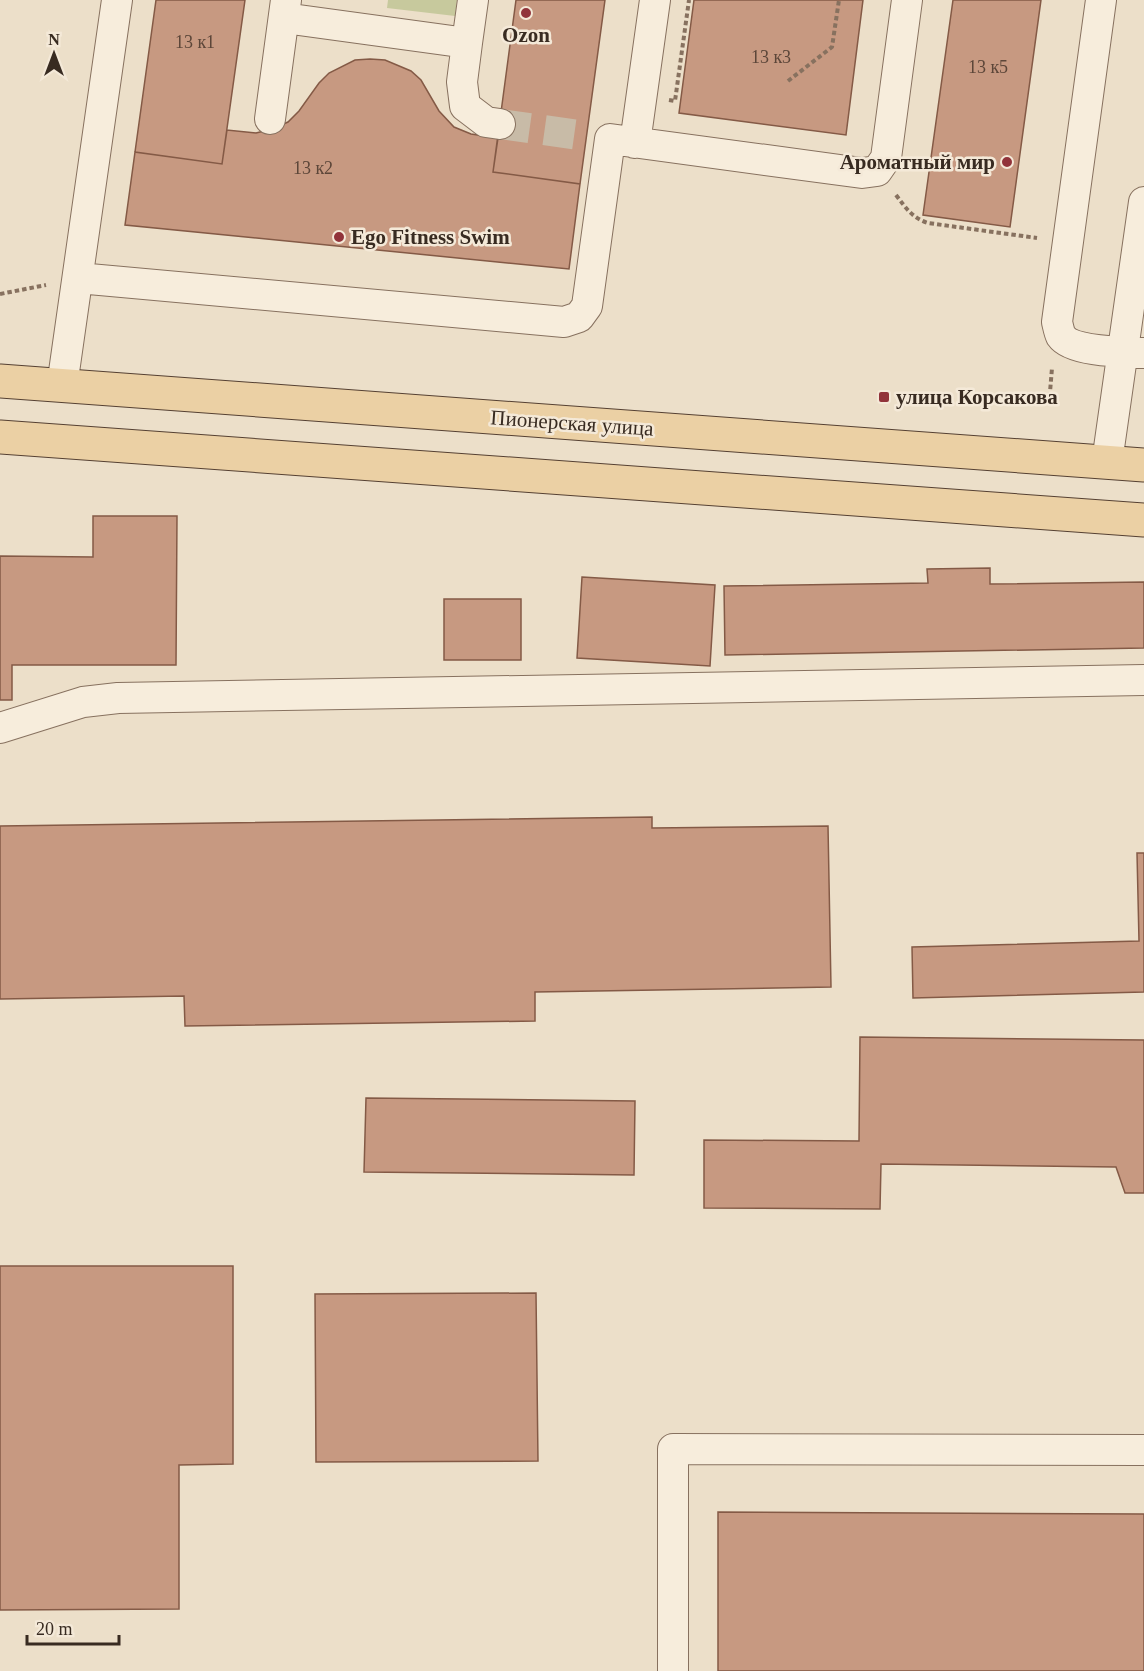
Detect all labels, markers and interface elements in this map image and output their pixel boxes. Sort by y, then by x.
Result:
marker: Ozon [519,6,533,20]
place label: Ozon [502,23,550,47]
north arrow [24,24,84,84]
text: N [48,31,60,48]
house number: 13 к1 [175,32,215,52]
house number: 13 к3 [751,47,791,67]
house number: 13 к5 [968,57,1008,77]
place label: Ароматный мир [840,150,995,174]
marker: Ароматный мир [1000,155,1014,169]
house number: 13 к2 [293,158,333,178]
place label: Ego Fitness Swim [351,225,510,249]
marker: Ego Fitness Swim [332,230,346,244]
place label: улица Корсакова [896,385,1058,409]
marker: улица Корсакова [877,390,891,404]
street label: Пионерская улица [490,405,655,441]
scale bar [27,1608,118,1646]
text: 20 m [36,1619,73,1639]

